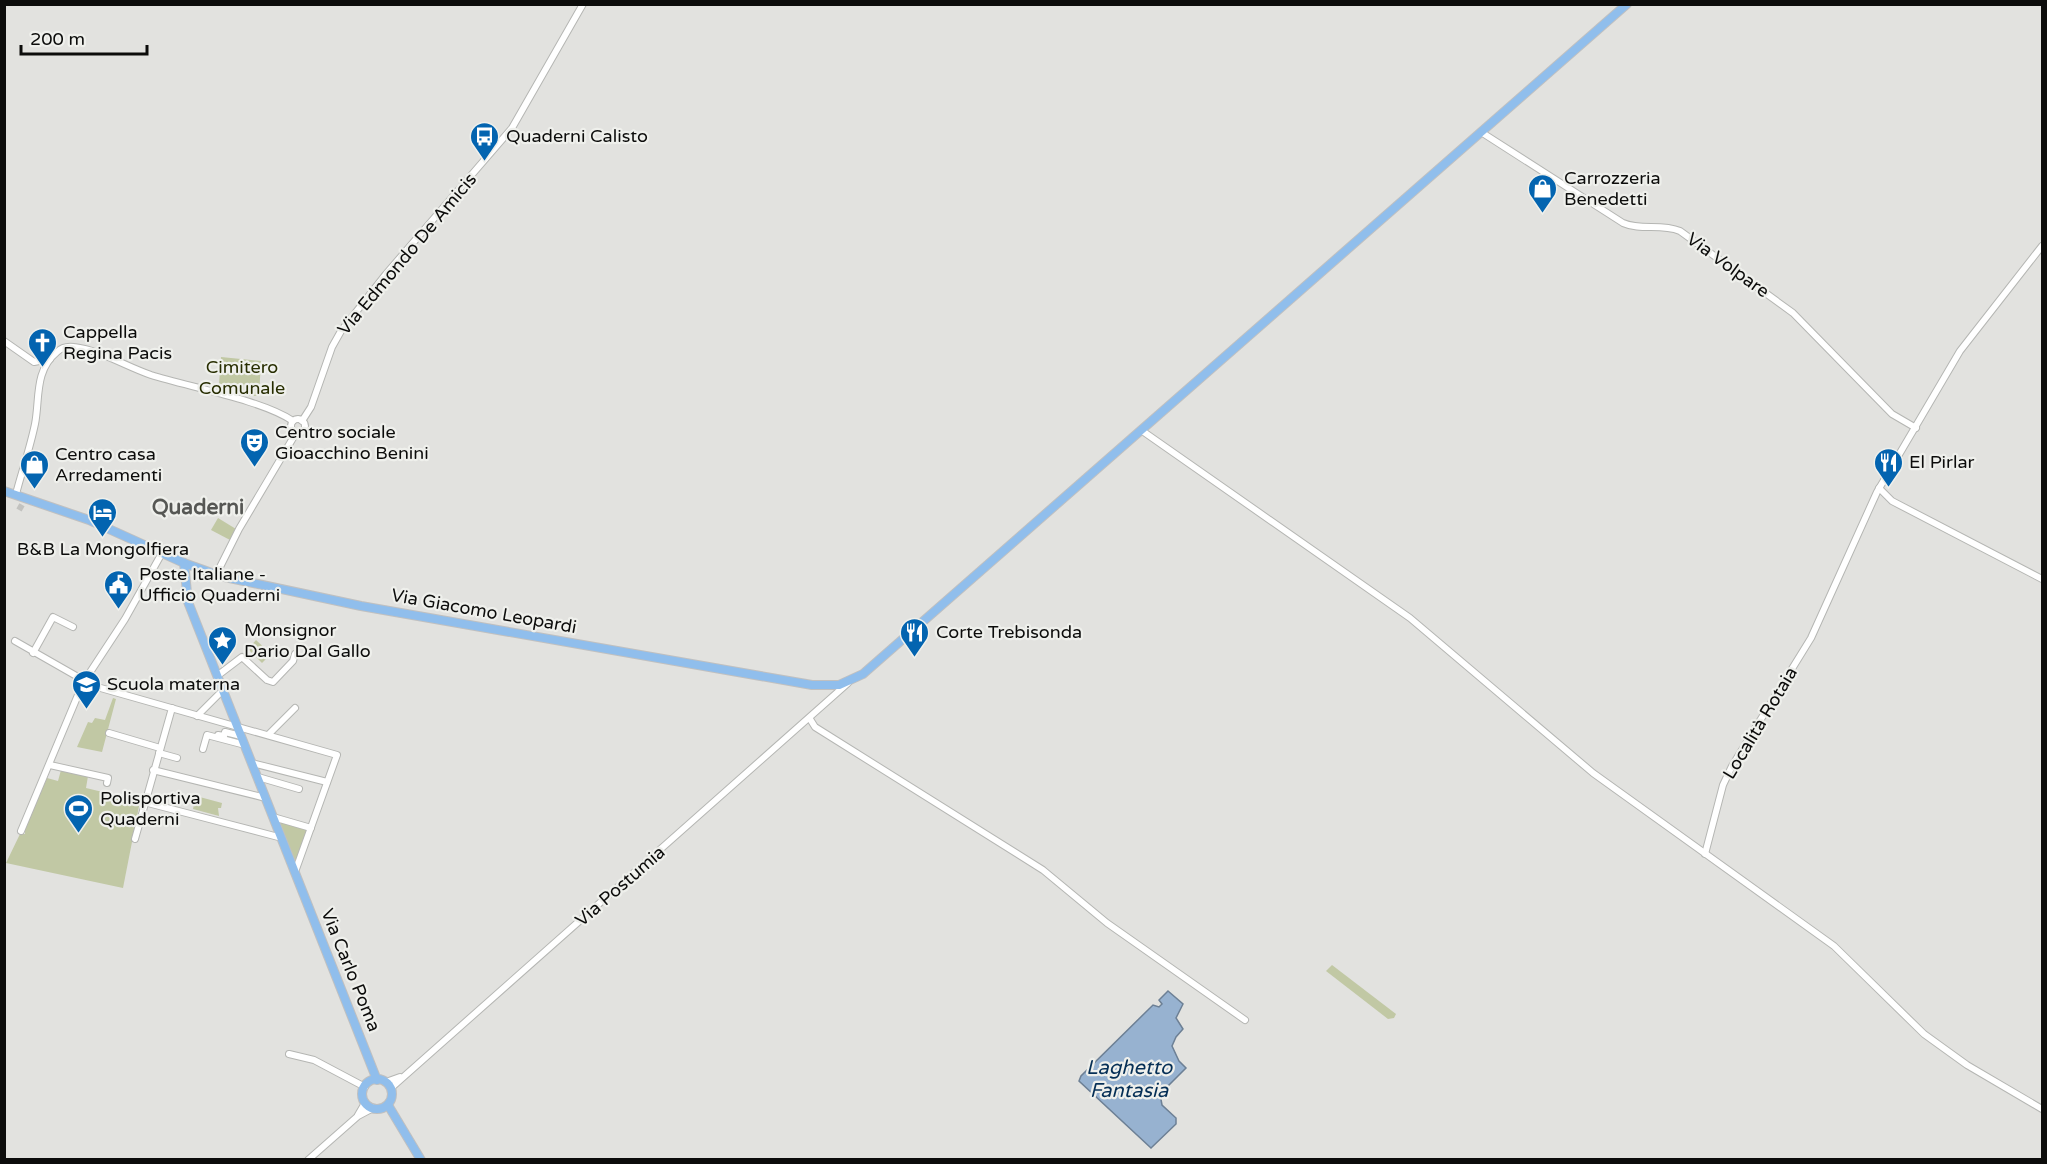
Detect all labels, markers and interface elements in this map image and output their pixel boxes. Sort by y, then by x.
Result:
scale bar [21,18,147,56]
text: 200 m [30,28,85,50]
bus stop icon: Quaderni Calisto [469,120,501,162]
place label: Quaderni Calisto [506,125,648,147]
place label: Carrozzeria Benedetti [1564,167,1661,210]
street label: Via Edmondo De Amicis [333,169,481,339]
shop icon: Carrozzeria Benedetti [1527,172,1559,214]
street label: Via Volpare [1682,228,1774,302]
place label: Cappella Regina Pacis [63,321,172,364]
church icon: Cappella Regina Pacis [26,326,58,368]
park label: Cimitero Comunale [199,356,285,399]
place label: Centro sociale Gioacchino Benini [275,421,429,464]
theatre icon: Centro sociale Gioacchino Benini [238,426,270,468]
place label: Centro casa Arredamenti [55,443,162,486]
restaurant icon: El Pirlar [1872,446,1904,488]
shop icon: Centro casa Arredamenti [18,448,50,490]
place label: El Pirlar [1909,451,1975,473]
district label: Quaderni [152,495,244,520]
hotel icon: B&B La Mongolfiera [87,496,119,538]
place label: B&B La Mongolfiera [17,538,189,560]
place label: Poste Italiane - Ufficio Quaderni [139,563,280,606]
public building icon: Poste Italiane - Ufficio Quaderni [102,568,134,610]
street label: Via Giacomo Leopardi [390,584,578,638]
restaurant icon: Corte Trebisonda [899,616,931,658]
place label: Monsignor Dario Dal Gallo [244,619,371,662]
place label: Corte Trebisonda [936,621,1082,643]
place icon: Monsignor Dario Dal Gallo [207,624,239,666]
street label: Località Rotaia [1718,663,1802,783]
school or university icon: Scuola materna [70,668,102,710]
place label: Scuola materna [107,673,240,695]
place label: Polisportiva Quaderni [100,787,201,830]
sports icon: Polisportiva Quaderni [63,792,95,834]
street label: Via Postumia [571,841,669,931]
street label: Via Carlo Poma [316,905,386,1035]
water label: Laghetto Fantasia [1086,1056,1173,1103]

